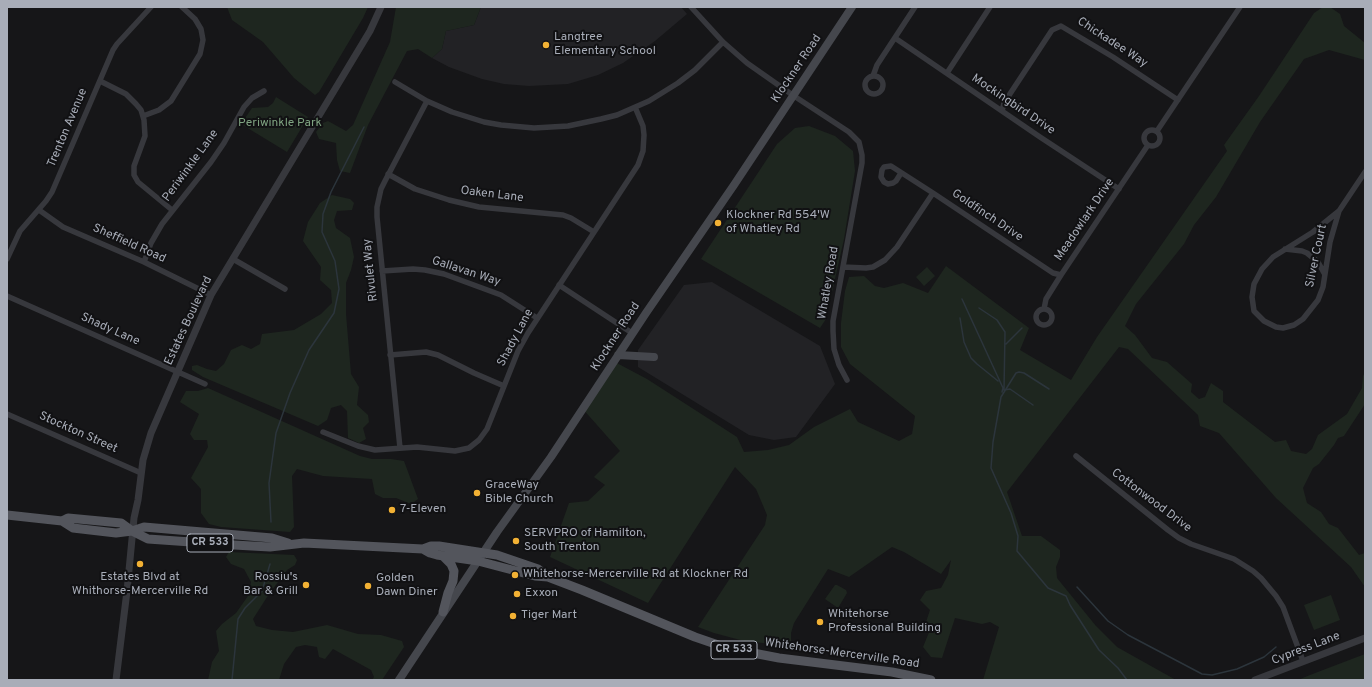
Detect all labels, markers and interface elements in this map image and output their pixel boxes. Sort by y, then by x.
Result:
street label: Chickadee Way [1074,15,1150,71]
place label: Langtree Elementary School [554,31,656,59]
street label: Klockner Road [769,32,825,106]
marker: Langtree Elementary School [541,40,551,50]
street label: Mockingbird Drive [968,72,1058,138]
street label: Trenton Avenue [45,86,91,170]
park label: Periwinkle Park [238,117,322,131]
street label: Periwinkle Lane [160,127,222,205]
street label: Meadowlark Drive [1052,176,1118,264]
street label: Oaken Lane [460,184,524,206]
street label: Goldfinch Drive [949,187,1025,245]
place label: Klockner Rd 554'W of Whatley Rd [726,209,830,237]
marker: Klockner Rd 554'W of Whatley Rd [713,218,723,228]
street label: Sheffield Road [90,221,168,267]
street label: Silver Court [1303,223,1331,289]
street label: Rivulet Way [361,238,381,302]
street label: Whatley Road [816,245,842,321]
street label: Gallavan Way [430,254,502,290]
street label: Estates Boulevard [162,274,216,368]
street label: Klockner Road [588,300,644,374]
street label: Shady Lane [495,307,537,369]
street label: Shady Lane [78,311,142,349]
street label: Stockton Street [37,409,119,457]
street label: Cottonwood Drive [1108,466,1194,536]
place label: GraceWay Bible Church [485,479,554,507]
marker: GraceWay Bible Church [472,488,482,498]
place label: 7-Eleven [400,503,446,517]
marker: 7-Eleven [387,505,397,515]
place label: SERVPRO of Hamilton, South Trenton [524,527,646,555]
road number: CR 533 [187,534,233,552]
marker: SERVPRO of Hamilton, South Trenton [511,536,521,546]
marker: Estates Blvd at Whithorse-Mercerville Rd [135,559,145,569]
place label: Whitehorse-Mercerville Rd at Klockner Rd [523,568,748,582]
marker: Whitehorse-Mercerville Rd at Klockner Rd [510,570,520,580]
place label: Estates Blvd at Whithorse-Mercerville Rd [72,571,208,599]
place label: Rossiu's Bar & Grill [243,571,298,599]
place label: Golden Dawn Diner [376,572,438,600]
marker: Rossiu's Bar & Grill [301,580,311,590]
marker: Golden Dawn Diner [363,581,373,591]
place label: Exxon [525,587,558,601]
marker: Exxon [512,589,522,599]
place label: Whitehorse Professional Building [828,608,941,636]
place label: Tiger Mart [521,609,577,623]
marker: Tiger Mart [508,611,518,621]
marker: Whitehorse Professional Building [815,617,825,627]
street label: Cypress Lane [1270,629,1342,669]
street label: Whitehorse-Mercerville Road [764,636,920,672]
road number: CR 533 [711,641,757,659]

